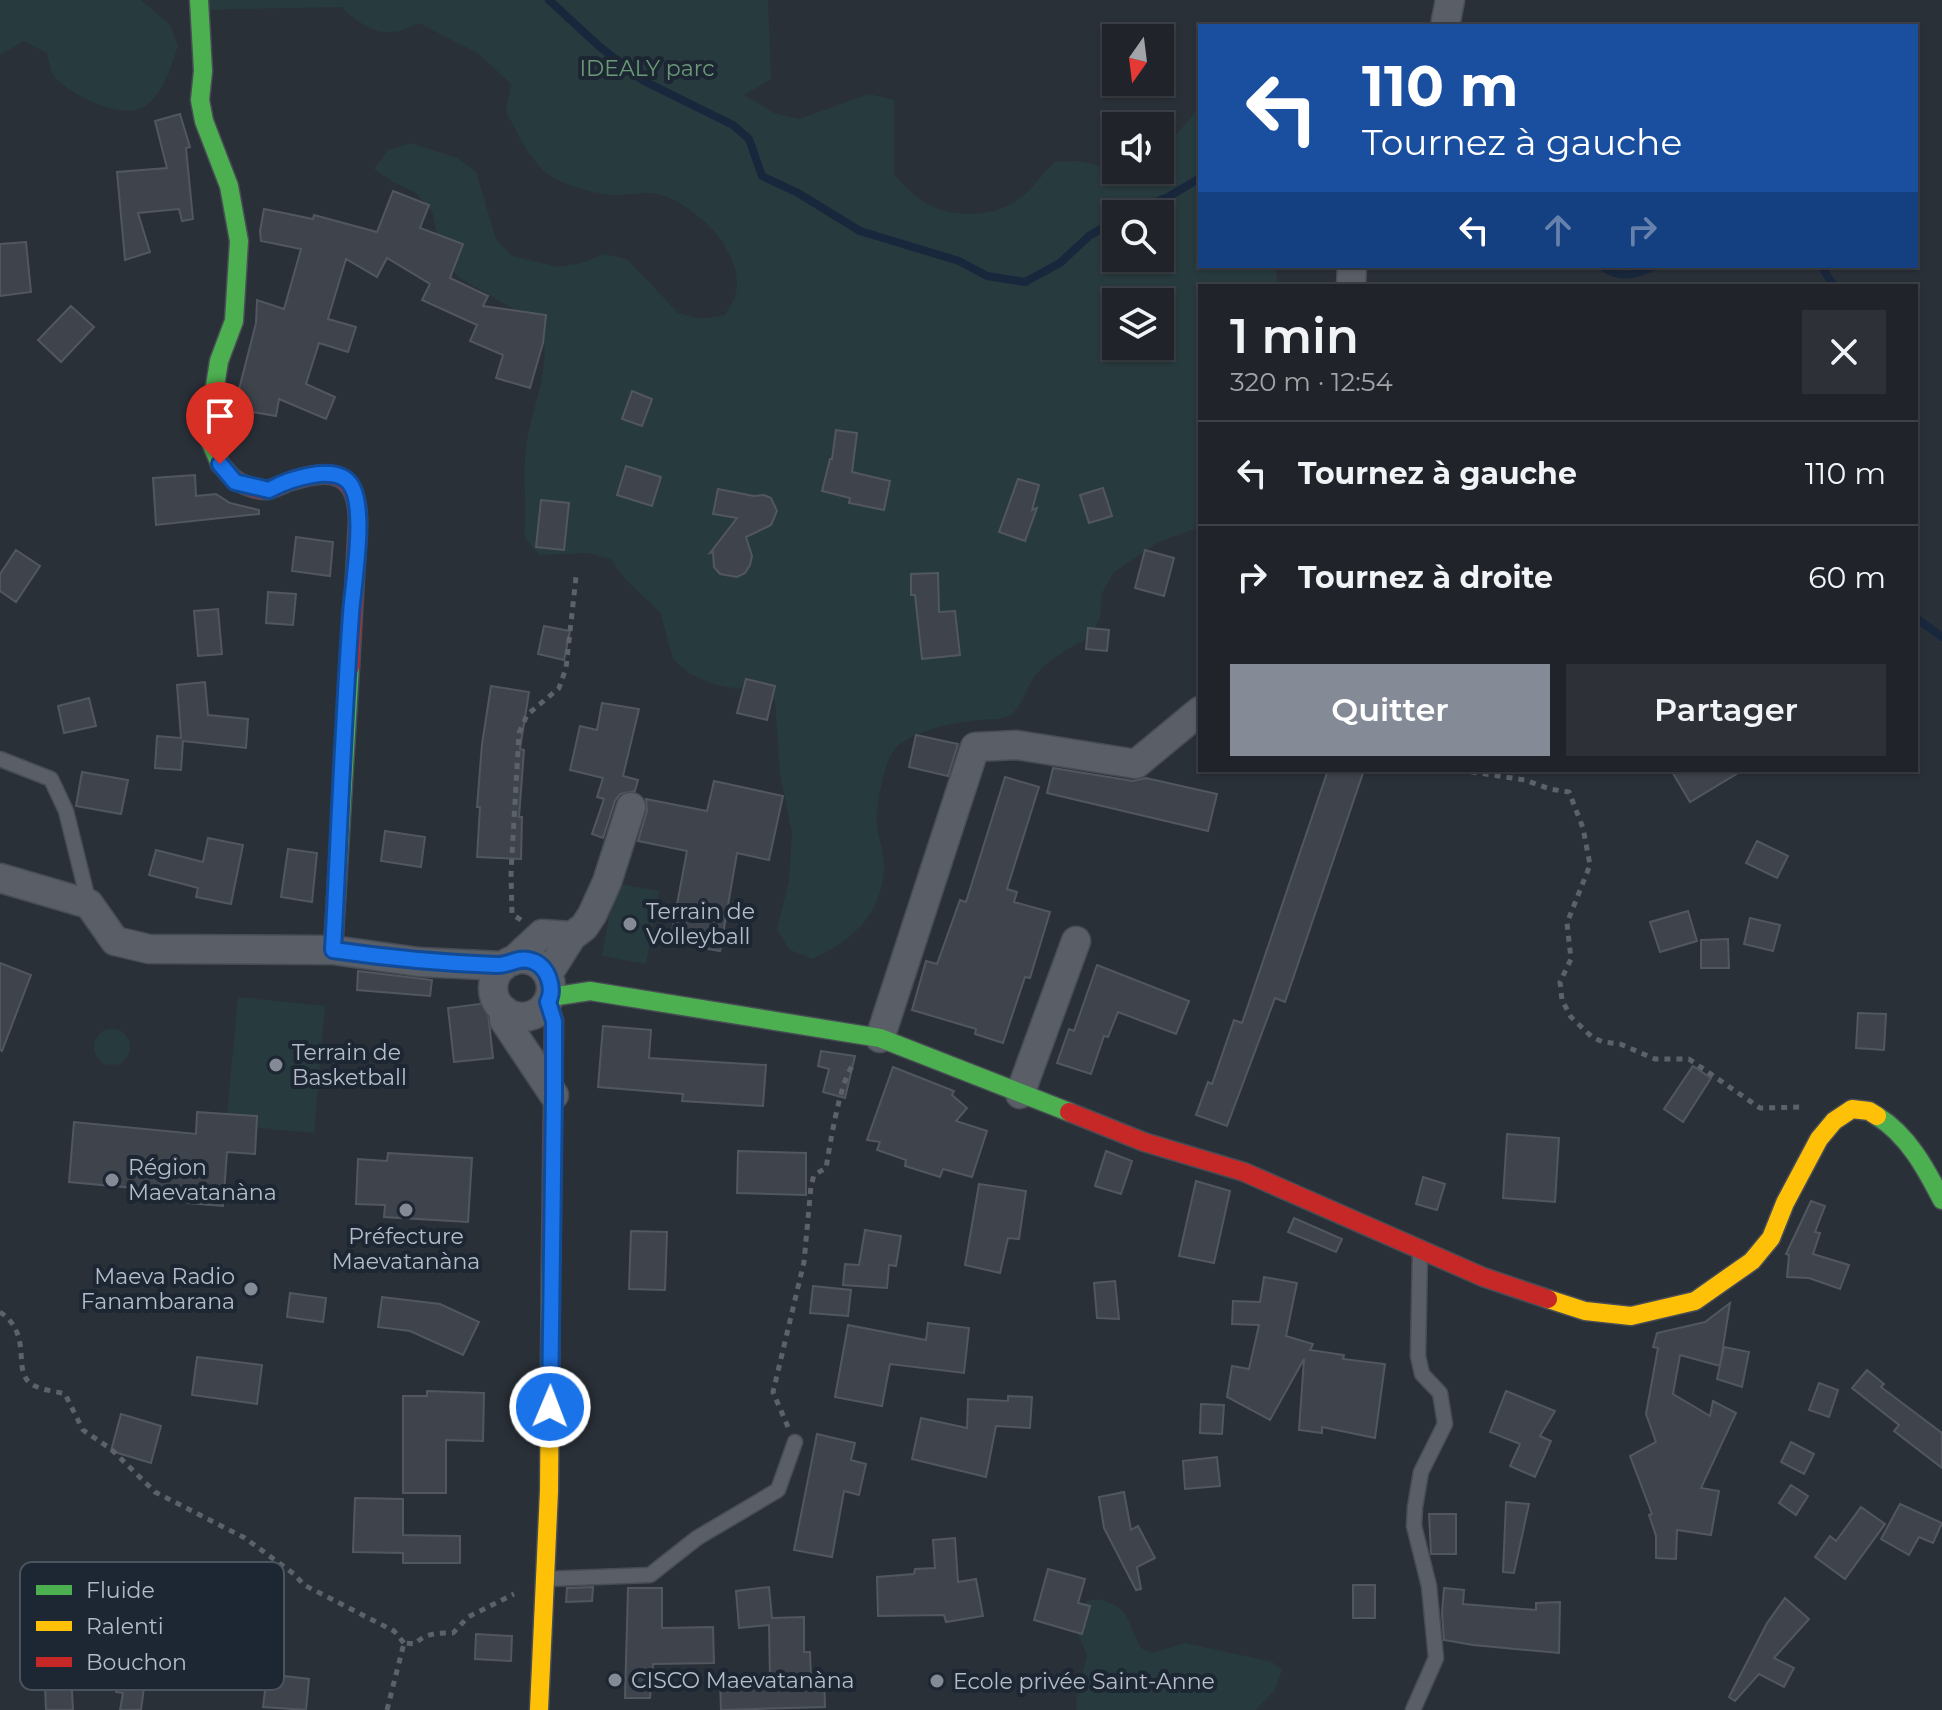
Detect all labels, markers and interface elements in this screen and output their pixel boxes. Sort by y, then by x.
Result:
north arrow [1102,24,1174,96]
map controls [1102,24,1174,360]
text: 110 m [1362,52,1519,120]
park label: IDEALY parc [579,55,715,82]
icon: left [1230,56,1334,160]
button: sound [1102,112,1174,184]
text: Tournez à gauche [1362,120,1682,164]
button: search [1102,200,1174,272]
icon: left [1452,208,1496,252]
icon: ahead [1536,208,1580,252]
icon: right [1620,208,1664,252]
button: layers [1102,288,1174,360]
text: 1 min [1230,307,1359,365]
button: close [1802,310,1886,394]
text: 320 m · 12:54 [1230,366,1393,398]
pin [186,382,254,464]
icon: arrive [198,394,242,438]
icon: left [1230,451,1274,495]
text: Tournez à gauche [1298,455,1577,492]
text: 110 m [1805,455,1886,492]
icon: right [1230,555,1274,599]
text: Tournez à droite [1298,559,1553,596]
text: 60 m [1808,559,1886,596]
button: Quitter [1230,664,1550,756]
button: Partager [1566,664,1886,756]
place label: Terrain de Volleyball [646,898,755,950]
marker: Terrain de Volleyball [621,915,639,933]
place label: Terrain de Basketball [292,1039,407,1091]
marker: Terrain de Basketball [267,1056,285,1074]
place label: Région Maevatanàna [128,1154,277,1206]
marker: Région Maevatanàna [103,1171,121,1189]
marker: Préfecture Maevatanàna [397,1201,415,1219]
place label: Préfecture Maevatanàna [332,1223,480,1275]
place label: Maeva Radio Fanambarana [81,1263,235,1315]
marker: Maeva Radio Fanambarana [242,1280,260,1298]
position arrow [508,1365,592,1449]
legend [20,1562,284,1690]
text: Fluide [86,1577,155,1604]
text: Ralenti [86,1613,164,1640]
text: Bouchon [86,1649,187,1676]
place label: CISCO Maevatanàna [631,1667,855,1694]
place label: Ecole privée Saint-Anne [953,1668,1215,1695]
marker: CISCO Maevatanàna [606,1671,624,1689]
marker: Ecole privée Saint-Anne [928,1672,946,1690]

